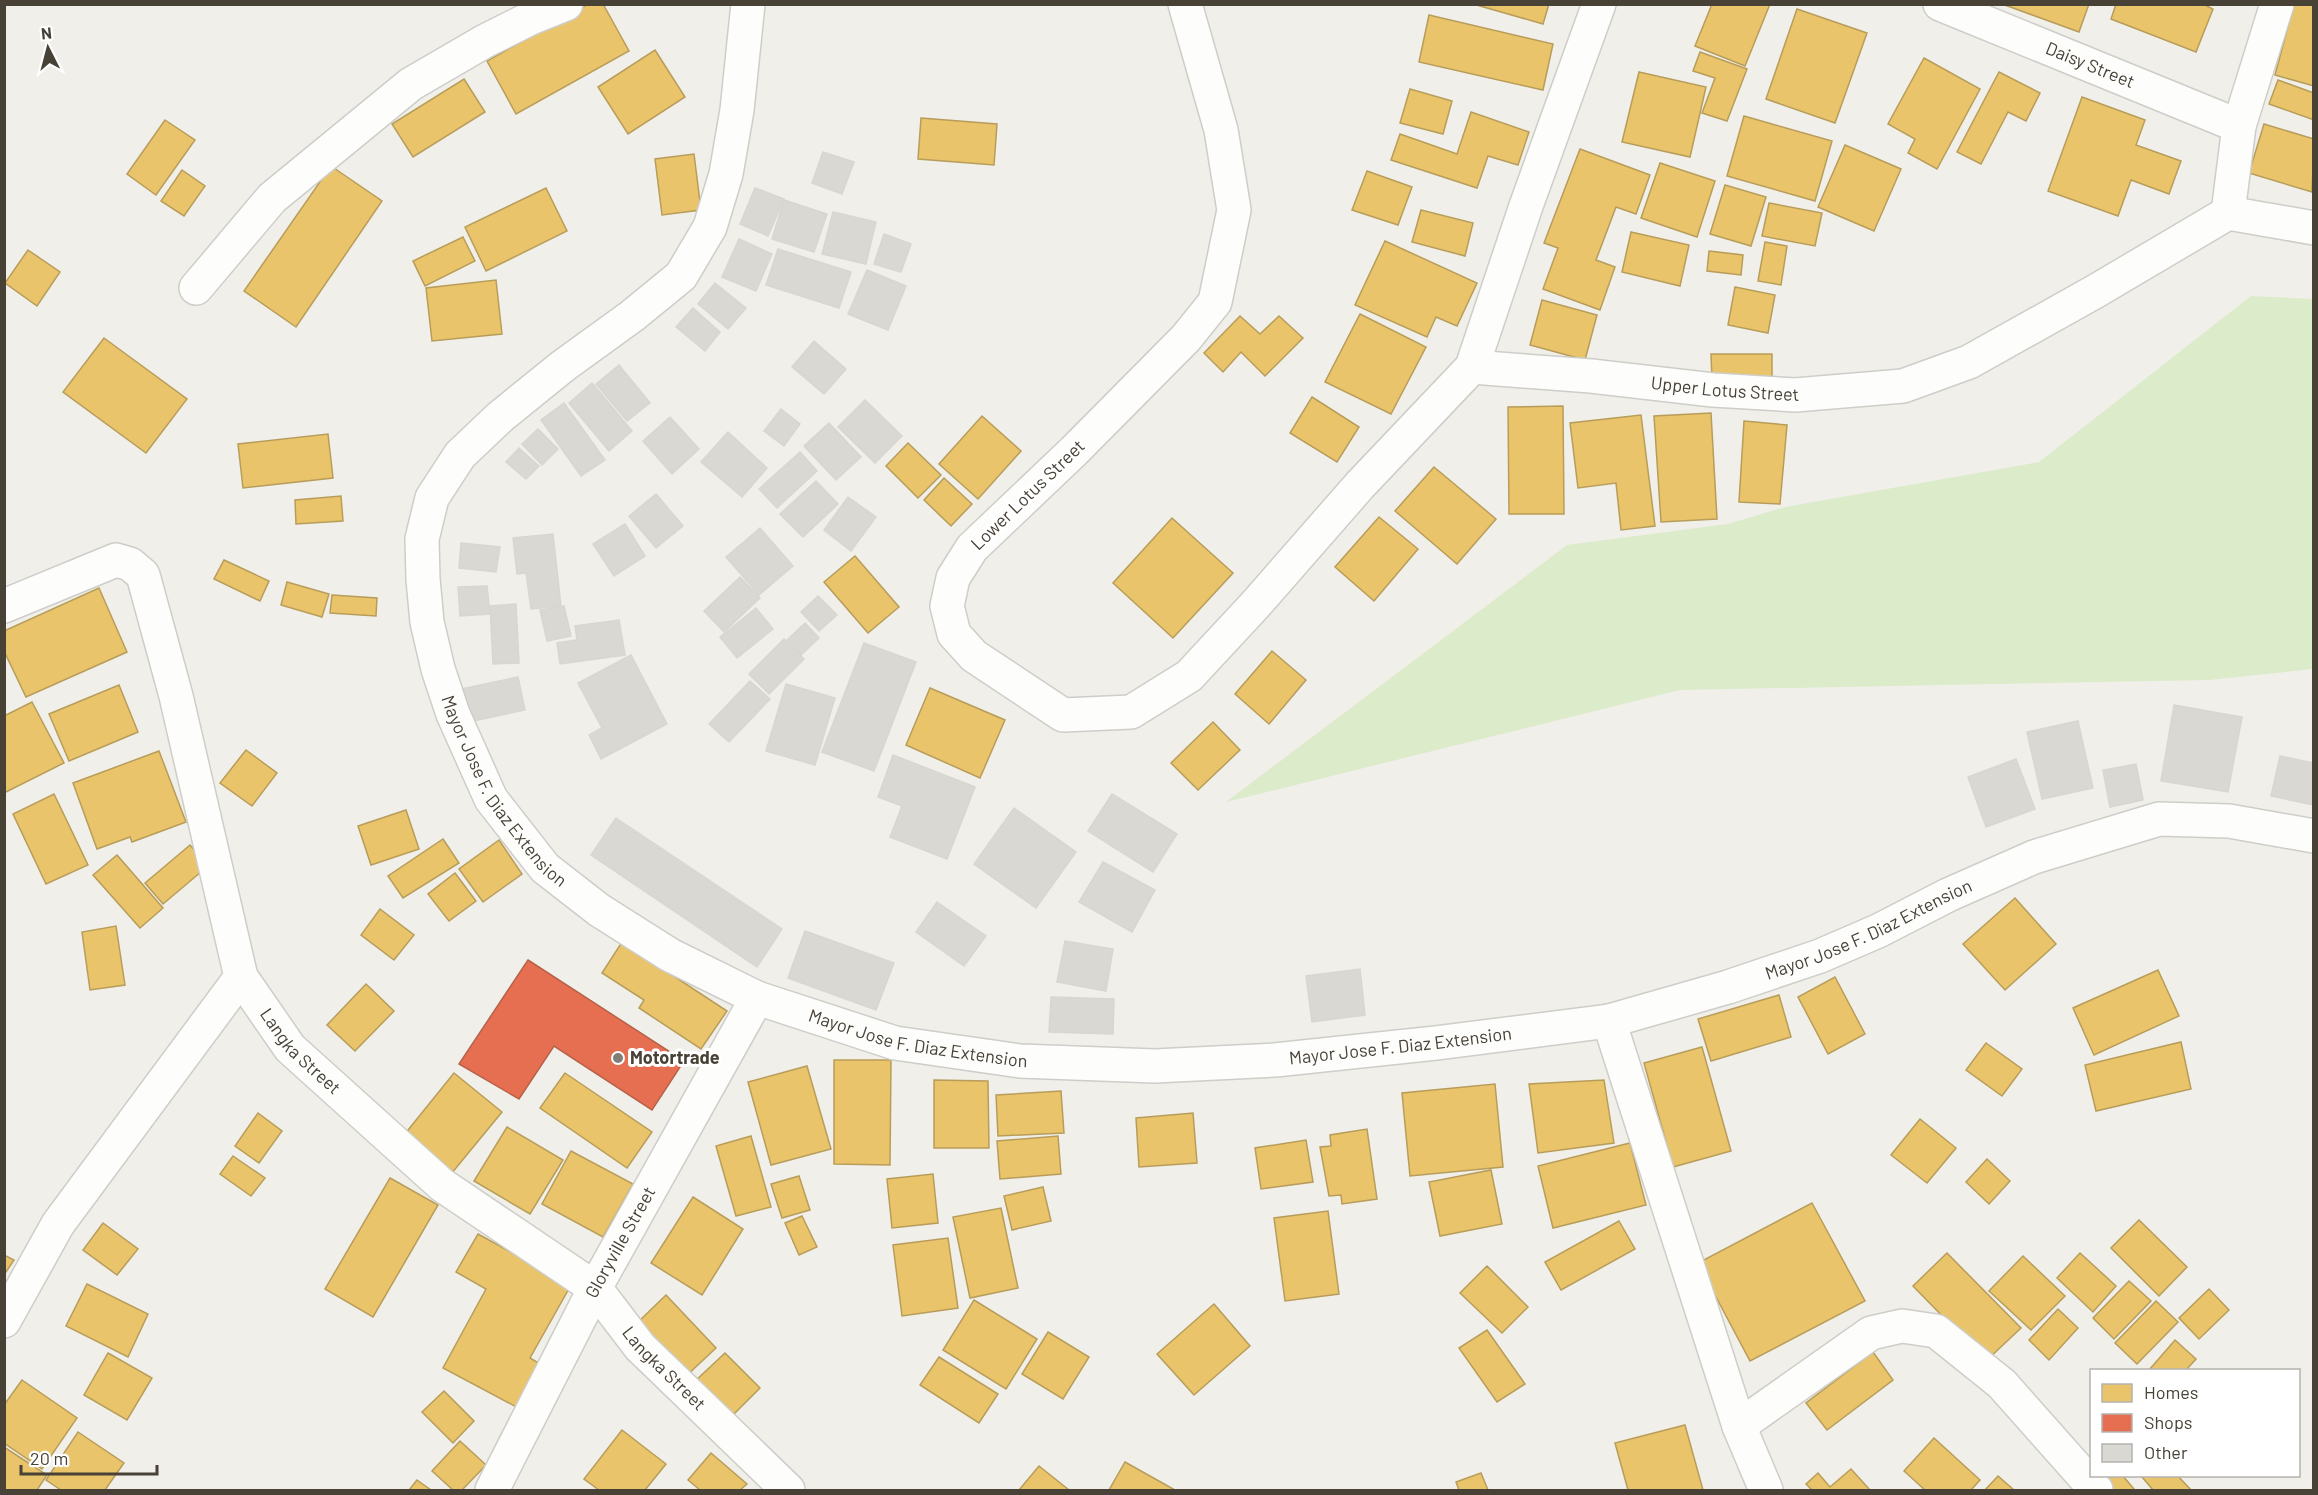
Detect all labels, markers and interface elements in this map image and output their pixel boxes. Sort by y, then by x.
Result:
north arrow [18,18,78,78]
text: N [40,23,53,43]
street label: Daisy Street [2043,36,2138,92]
street label: Upper Lotus Street [1650,371,1800,405]
street label: Lower Lotus Street [966,434,1089,554]
street label: Mayor Jose F. Diaz Extension [438,692,572,891]
street label: Mayor Jose F. Diaz Extension [1762,874,1975,984]
street label: Langka Street [256,1004,346,1098]
street label: Mayor Jose F. Diaz Extension [806,1004,1028,1071]
street label: Mayor Jose F. Diaz Extension [1288,1021,1513,1068]
place label: Motortrade [630,1046,720,1068]
marker: Motortrade [611,1051,625,1065]
street label: Gloryville Street [580,1182,660,1301]
street label: Langka Street [618,1322,711,1414]
legend [2090,1369,2300,1477]
text: Homes [2144,1381,2198,1403]
text: Shops [2144,1411,2193,1433]
scale bar [21,1438,158,1476]
text: Other [2144,1441,2188,1463]
text: 20 m [30,1447,68,1469]

